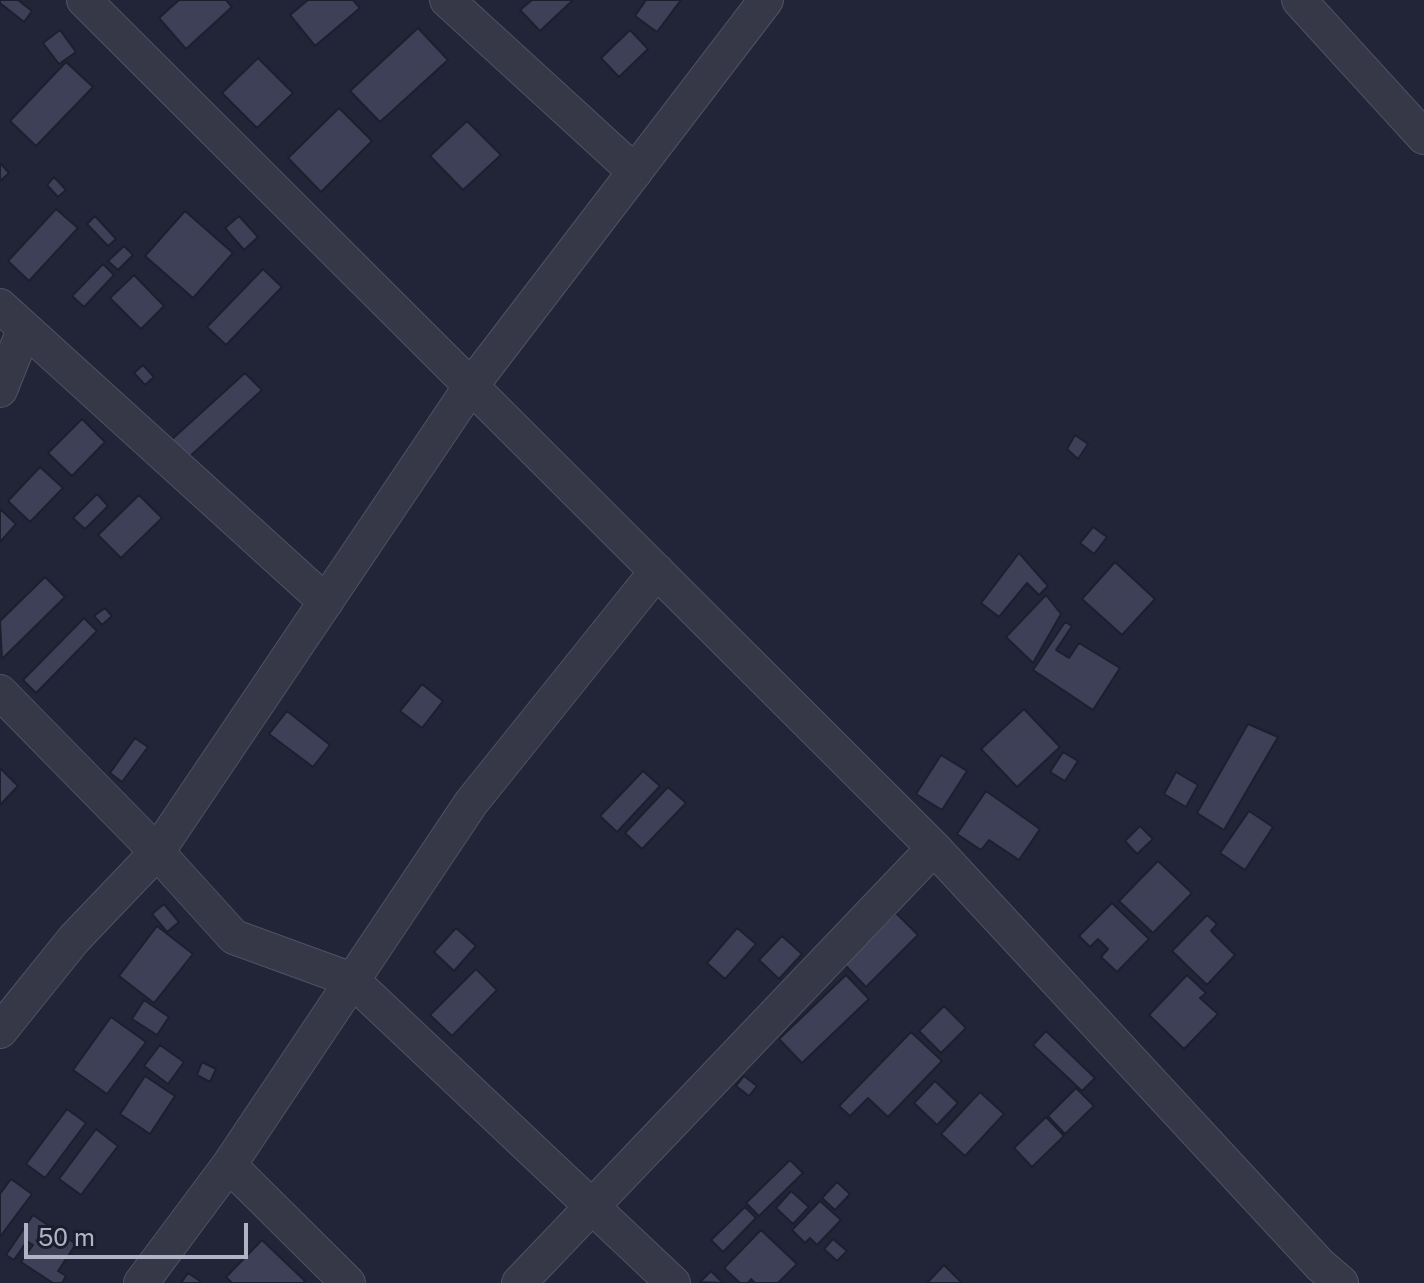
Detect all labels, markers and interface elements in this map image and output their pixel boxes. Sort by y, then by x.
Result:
scale bar [28,1207,252,1257]
text: 50 m [38,1223,95,1251]

